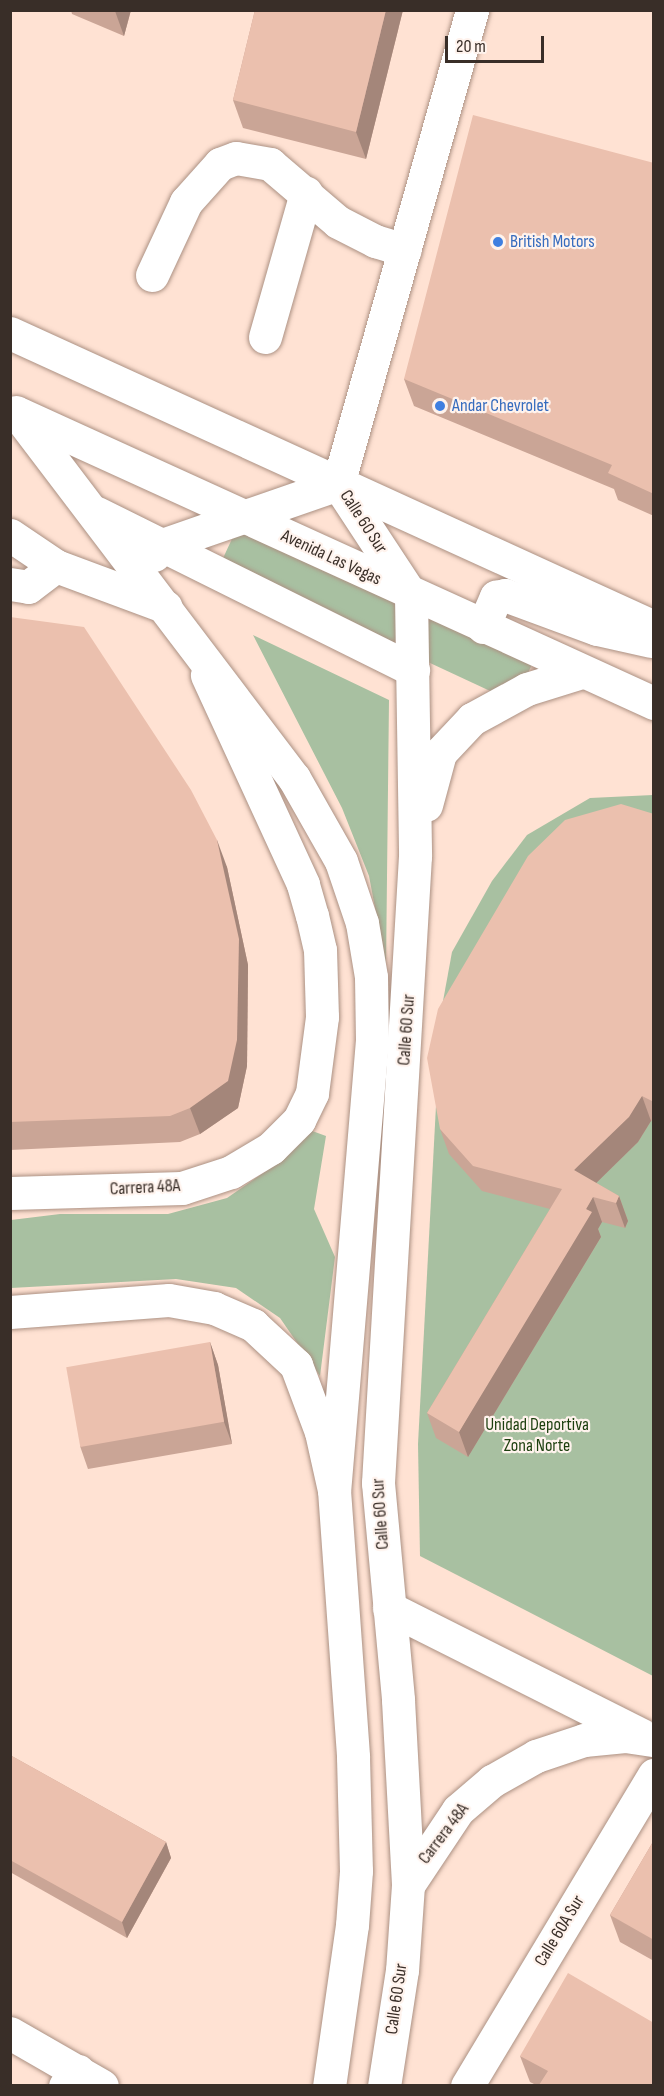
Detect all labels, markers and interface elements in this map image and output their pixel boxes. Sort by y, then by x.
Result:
scale bar [448,24,547,62]
text: 20 m [456,36,486,57]
place label: British Motors [510,231,595,253]
marker: British Motors [491,235,505,249]
place label: Andar Chevrolet [452,395,549,417]
marker: Andar Chevrolet [433,399,447,413]
street label: Calle 60 Sur [335,486,391,558]
street label: Avenida Las Vegas [278,525,384,591]
street label: Calle 60 Sur [394,994,420,1066]
street label: Carrera 48A [109,1175,181,1201]
park label: Unidad Deportiva Zona Norte [485,1415,589,1458]
street label: Calle 60 Sur [368,1478,394,1550]
street label: Carrera 48A [414,1799,474,1869]
street label: Calle 60A Sur [530,1892,590,1970]
street label: Calle 60 Sur [381,1962,413,2036]

